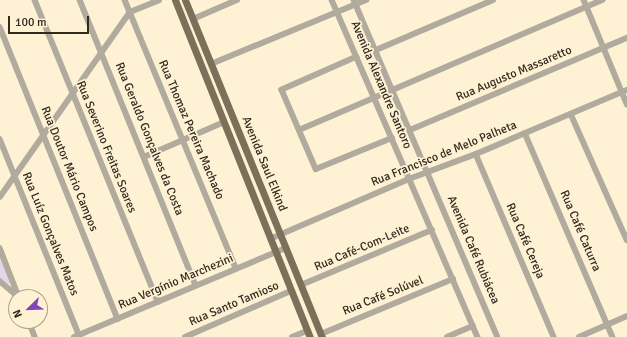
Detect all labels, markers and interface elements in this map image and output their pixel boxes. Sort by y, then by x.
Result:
scale bar [10,8,91,34]
text: 100 m [15,15,47,30]
street label: Avenida Alexandre Santoro [348,19,414,151]
street label: Rua Augusto Massaretto [454,43,574,105]
street label: Rua Thomaz Pereira Machado [155,58,227,202]
street label: Rua Geraldo Gonçalves da Costa [112,60,186,218]
street label: Rua Severino Freitas Soares [73,79,139,215]
street label: Rua Doutor Mário Campos [37,104,101,234]
street label: Avenida Saul Elkind [238,114,290,214]
street label: Rua Francisco de Melo Palheta [369,118,519,190]
street label: Rua Luíz Gonçalves Matos [19,170,81,298]
street label: Rua Café Caturra [556,188,604,274]
street label: Avenida Café Rubiácea [444,194,502,306]
street label: Rua Café Cereja [503,201,547,281]
street label: Rua Café-Com-Leite [312,221,412,275]
street label: Rua Vergínio Marchezini [116,251,236,313]
street label: Rua Café Solúvel [341,273,425,319]
street label: Rua Santo Tamioso [187,279,281,329]
north arrow [8,289,48,329]
text: N [10,307,25,320]

